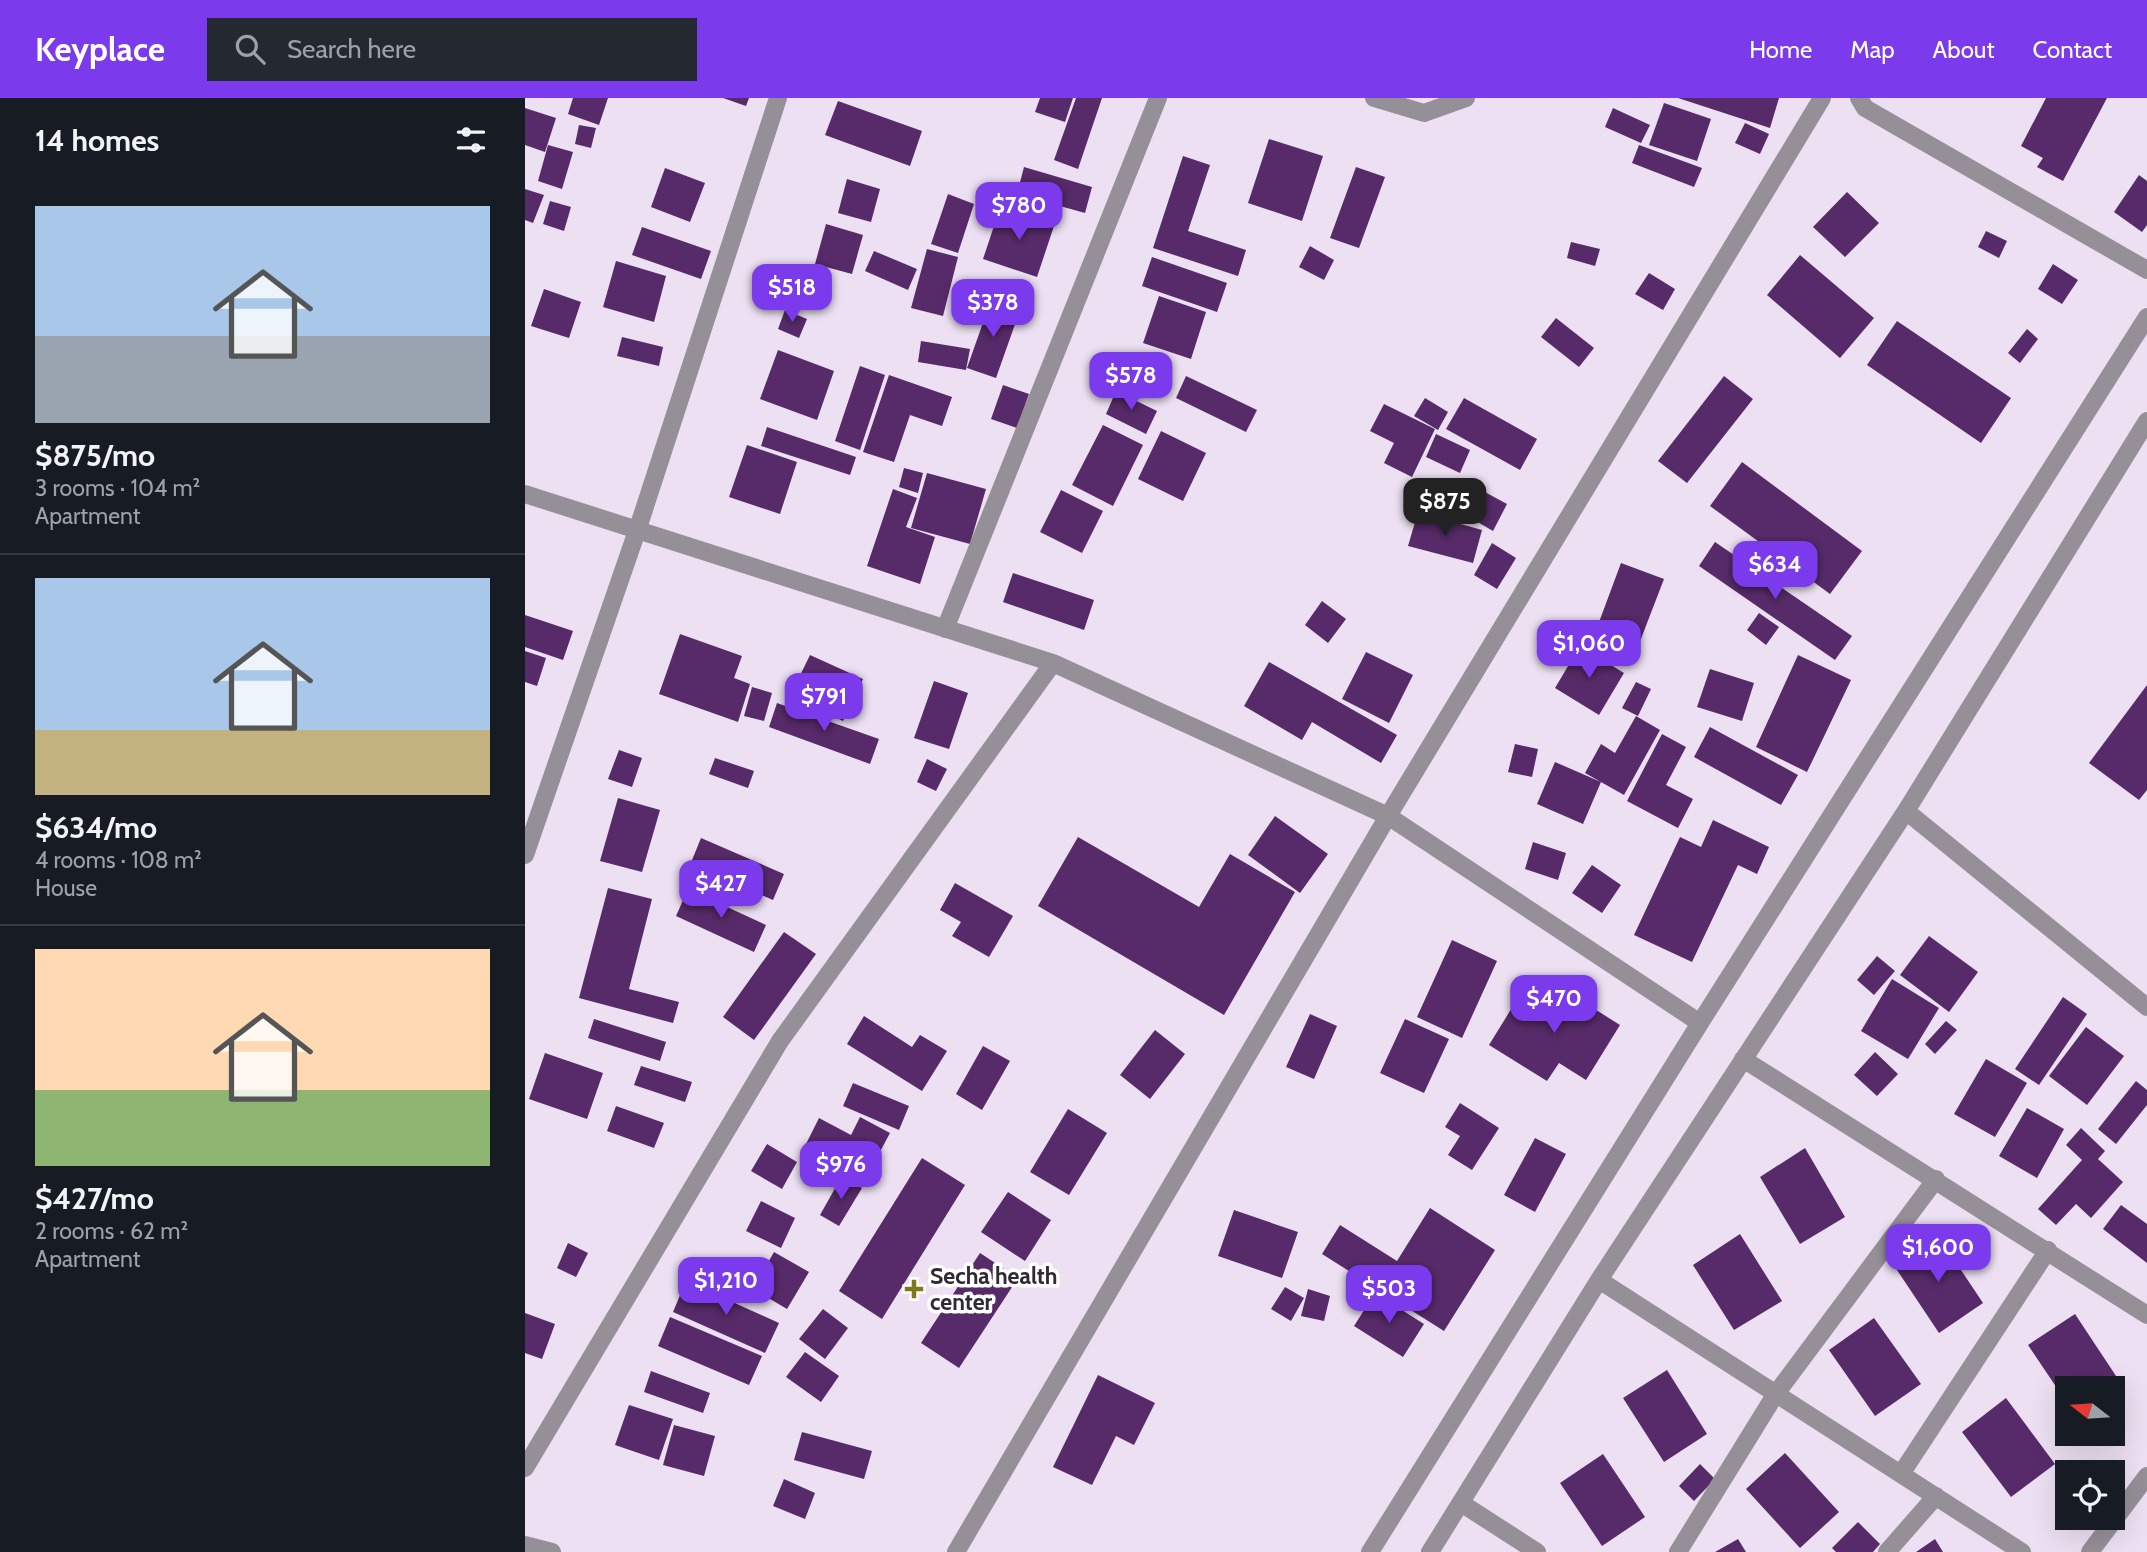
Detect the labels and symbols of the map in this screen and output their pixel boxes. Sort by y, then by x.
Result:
pin: $780 [978,183,1060,242]
pin: $518 [751,264,833,324]
pin: $378 [952,280,1034,339]
pin: $578 [1090,352,1172,412]
pin: $875 [1404,478,1486,538]
pin: $634 [1734,542,1816,601]
pin: $1,060 [1532,620,1646,680]
pin: $791 [783,674,865,733]
pin: $427 [680,860,762,920]
pin: $470 [1513,976,1595,1035]
pin: $976 [800,1142,882,1201]
pin: $1,600 [1881,1224,1995,1284]
pin: $1,210 [669,1258,783,1317]
place label: Secha health center [930,1262,1057,1316]
pin: $503 [1348,1266,1430,1325]
marker: Secha health center [904,1279,924,1299]
north arrow [2055,1376,2125,1446]

